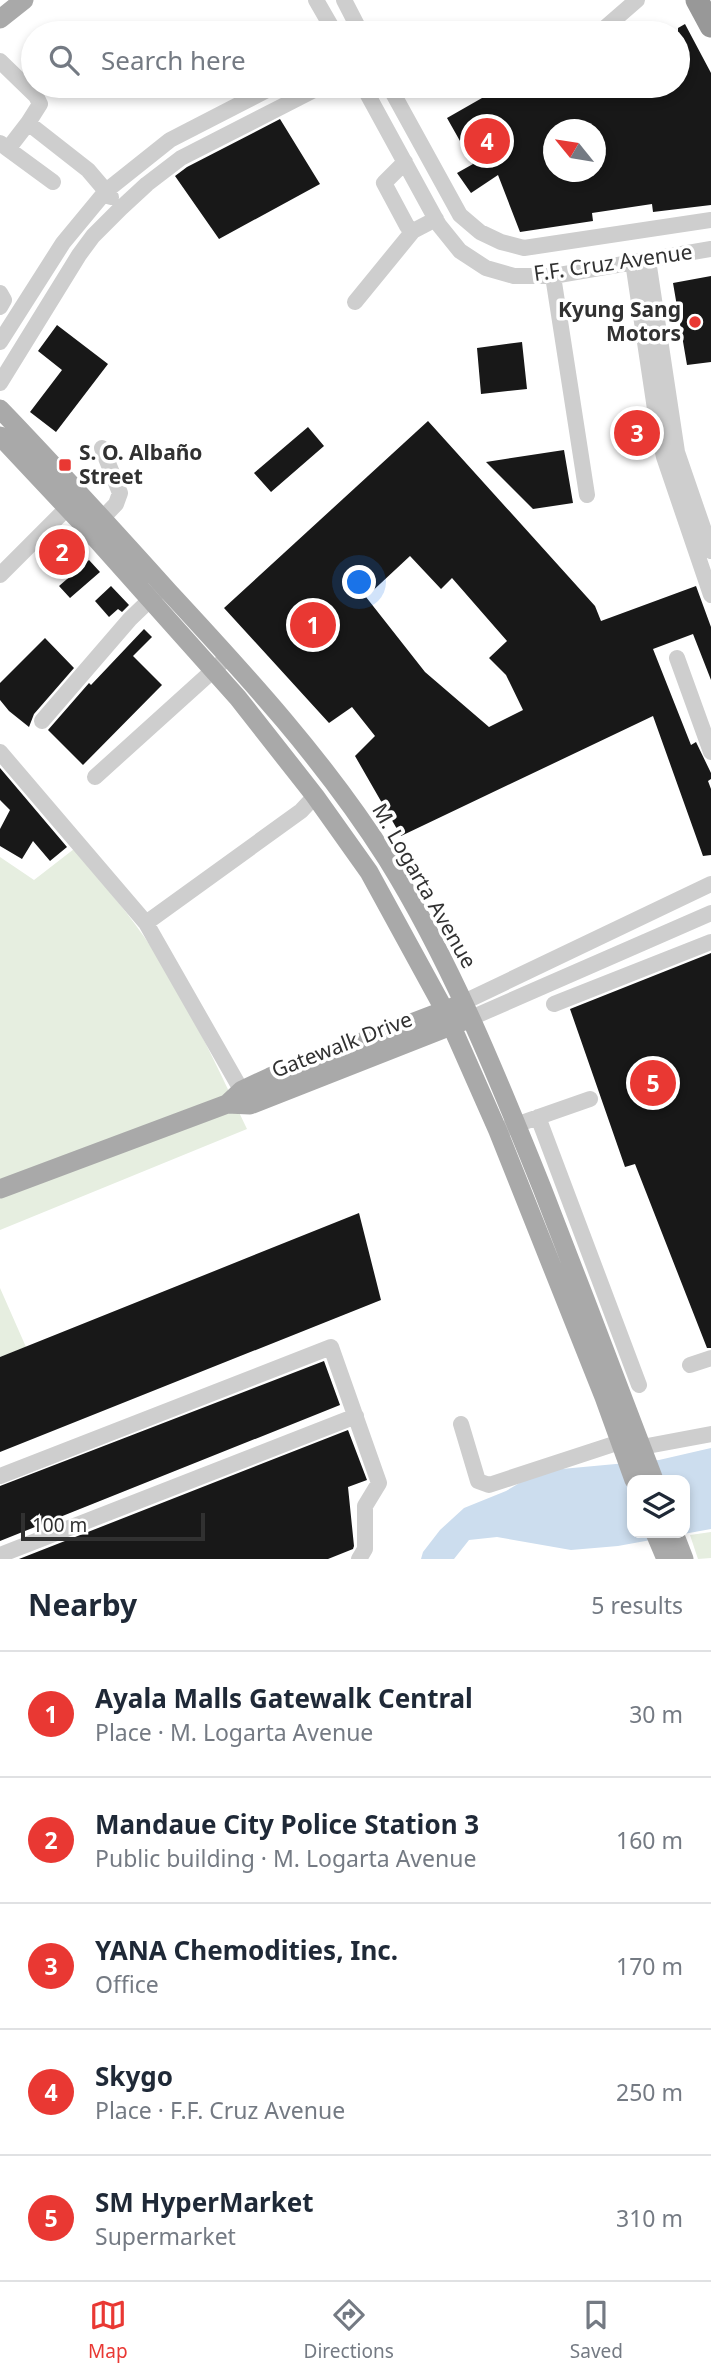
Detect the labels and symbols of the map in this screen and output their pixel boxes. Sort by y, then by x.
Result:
pin: 4 [464,115,510,167]
north arrow [543,119,606,182]
street label: F.F. Cruz Avenue [532,237,694,287]
place label: Kyung Sang Motors [558,295,681,347]
marker: Kyung Sang Motors [687,314,703,330]
pin: 3 [614,407,660,459]
place label: S. O. Albaño Street [79,438,202,490]
marker: S. O. Albaño Street [57,457,73,473]
pin: 2 [39,526,85,578]
your location [342,565,376,599]
pin: 1 [290,599,336,651]
street label: M. Logarta Avenue [366,798,483,973]
street label: Gatewalk Drive [267,1004,416,1084]
pin: 5 [630,1057,676,1109]
scale bar [21,1510,205,1542]

